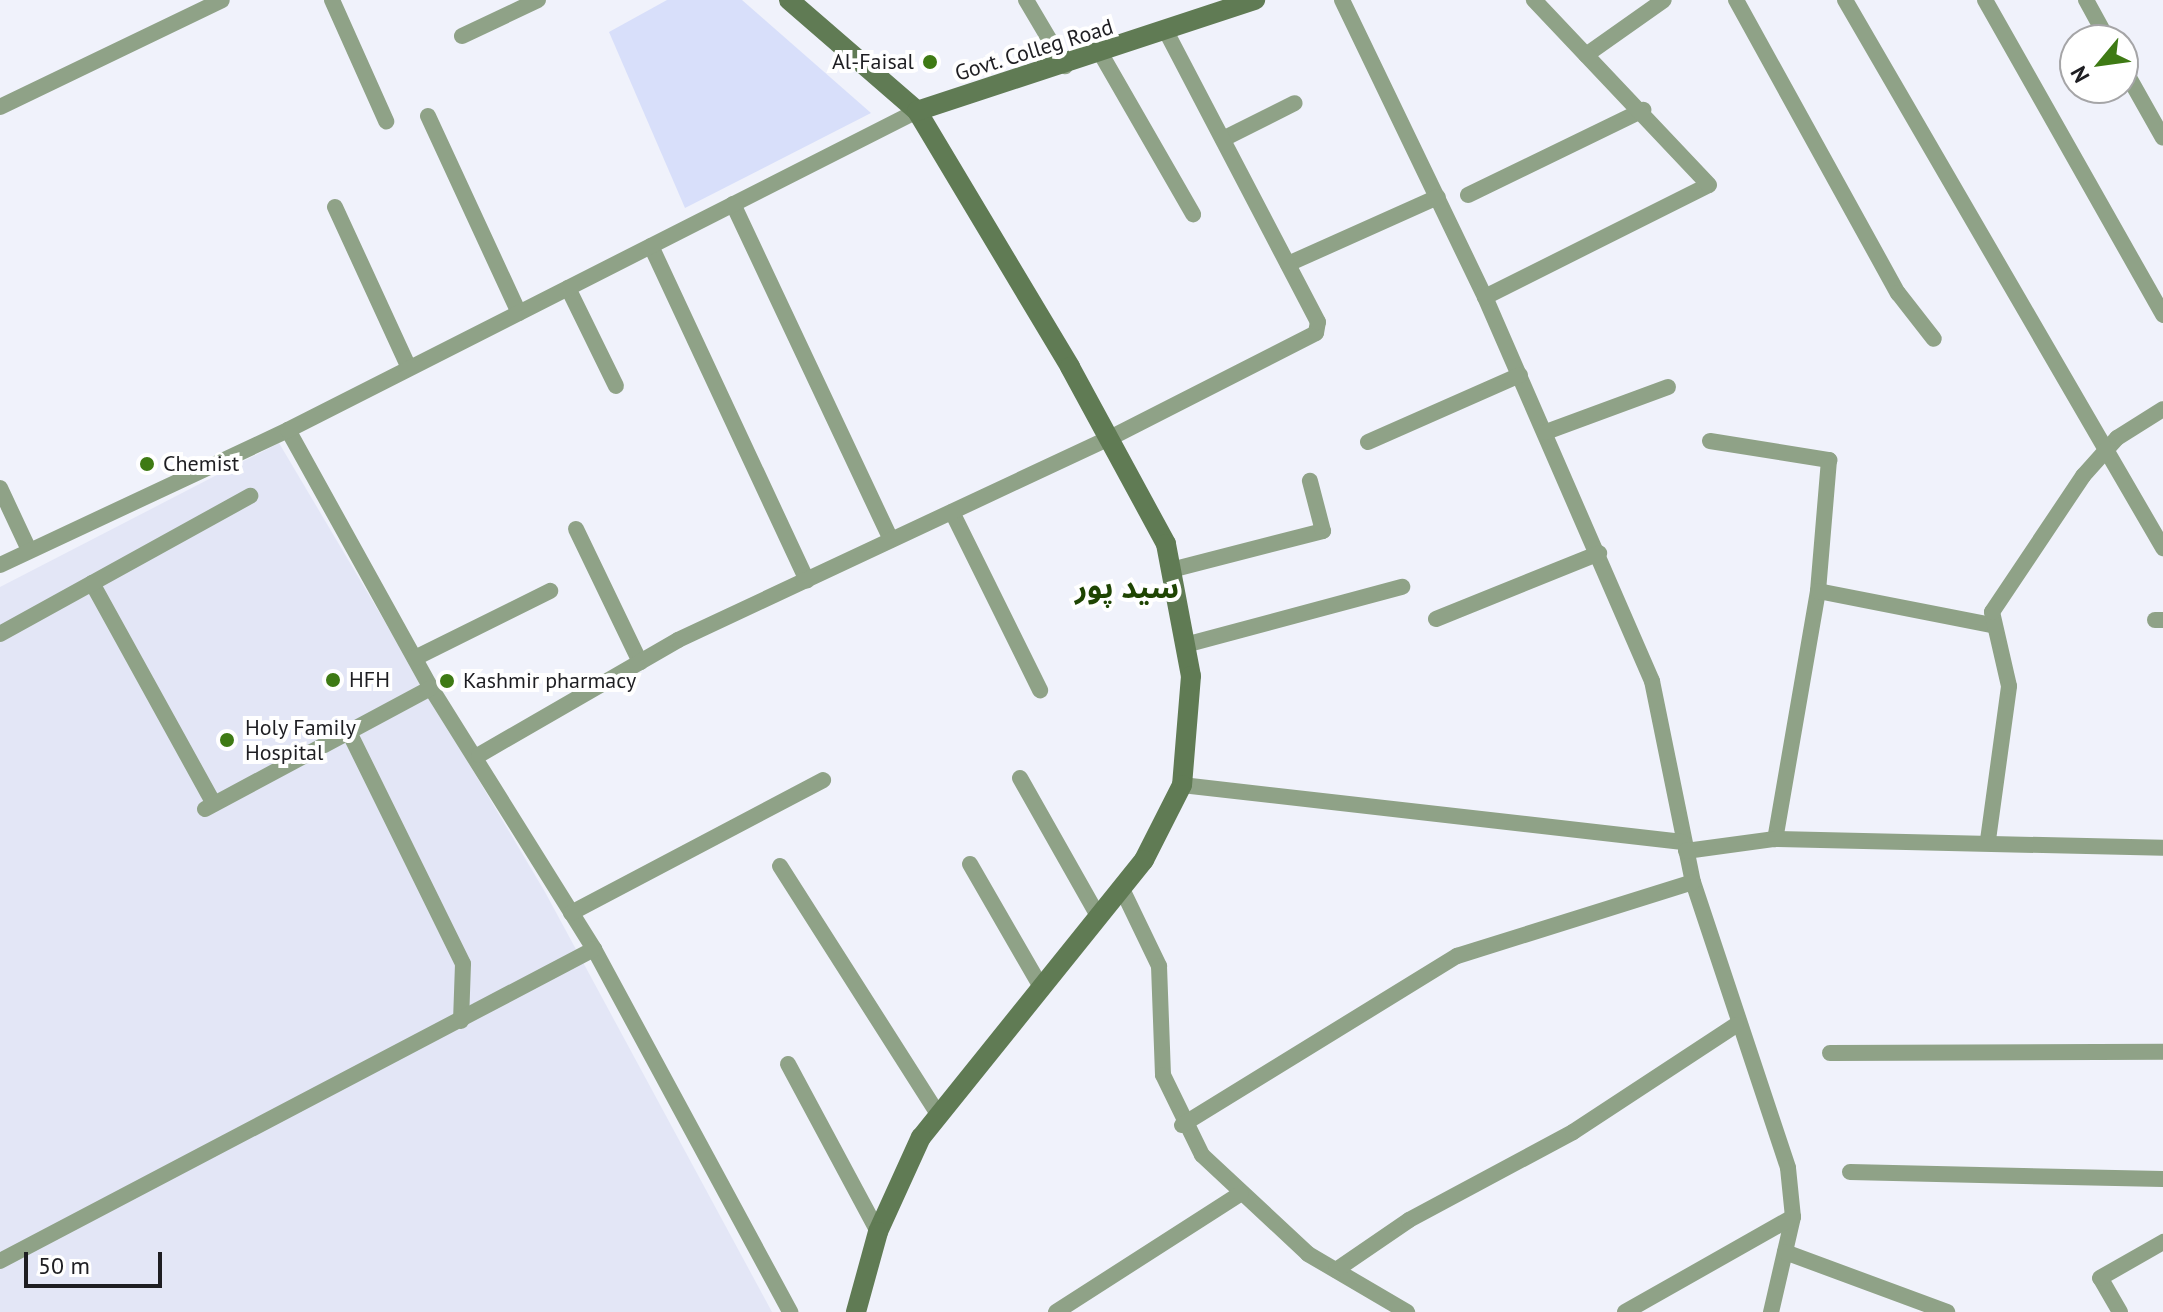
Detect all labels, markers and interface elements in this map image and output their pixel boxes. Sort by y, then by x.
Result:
street label: Govt. Colleg Road [951,13,1117,87]
north arrow [2059,24,2139,104]
place label: Al-Faisal [832,49,914,75]
marker: Al-Faisal [921,53,939,71]
text: N [2064,62,2096,88]
place label: Chemist [163,451,239,477]
marker: Chemist [138,455,156,473]
district label: سید پور [1075,569,1179,605]
place label: HFH [349,667,390,693]
place label: Kashmir pharmacy [463,668,636,694]
marker: HFH [324,671,342,689]
marker: Kashmir pharmacy [438,672,456,690]
place label: Holy Family Hospital [245,714,357,766]
marker: Holy Family Hospital [216,729,238,751]
scale bar [28,1236,166,1286]
text: 50 m [38,1250,90,1281]

